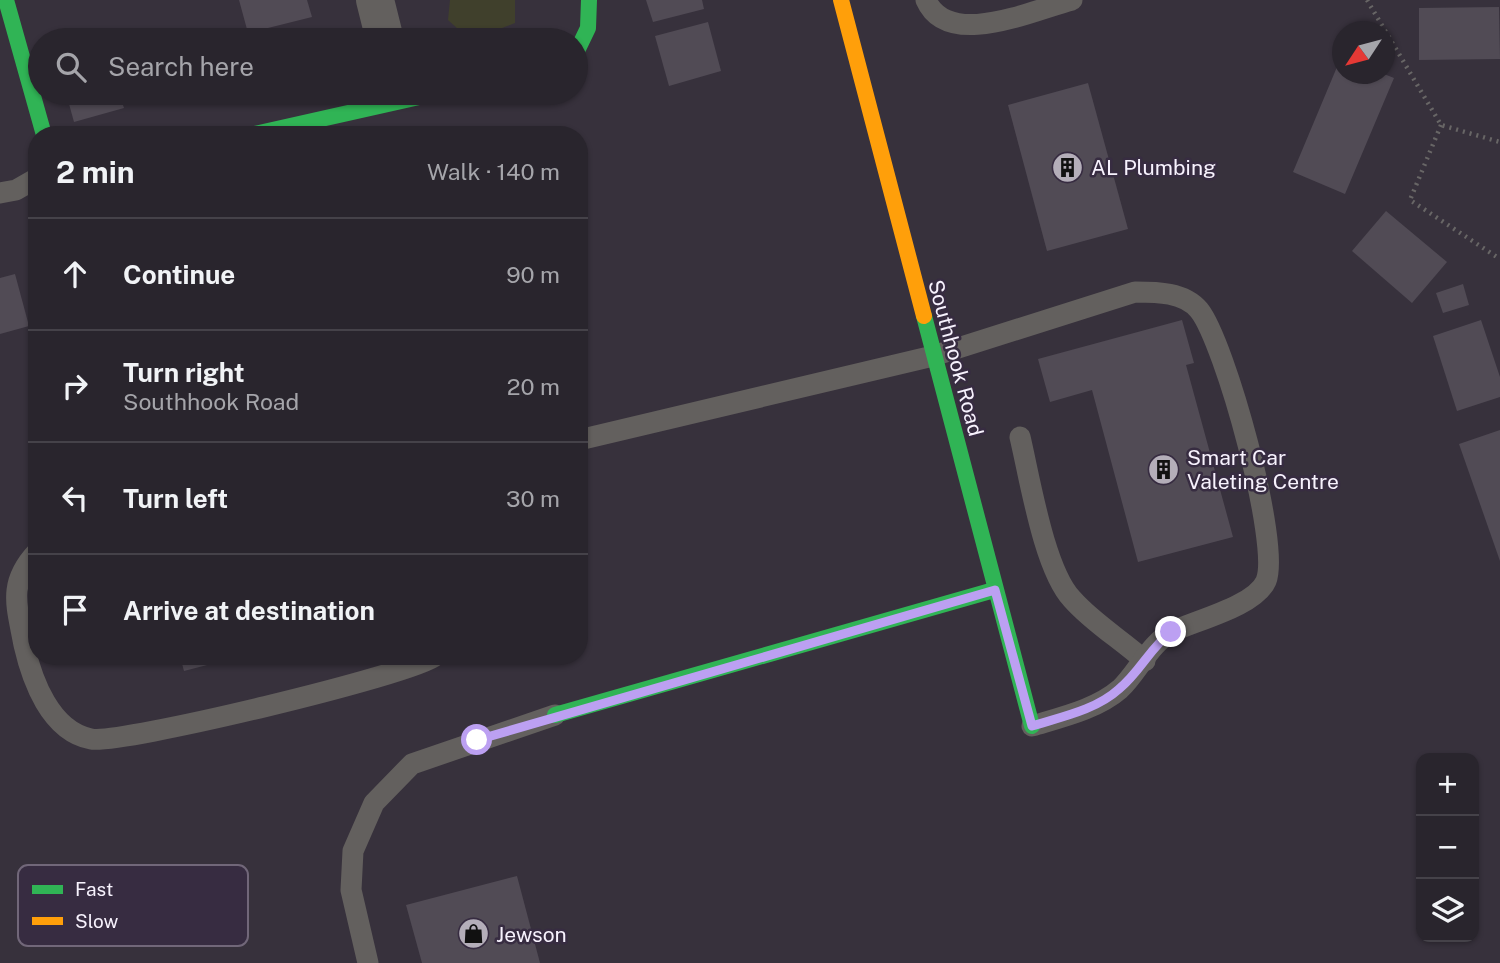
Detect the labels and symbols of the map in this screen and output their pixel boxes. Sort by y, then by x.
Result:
north arrow [1332,21,1395,84]
building icon: AL Plumbing [1051,150,1085,184]
place label: AL Plumbing [1091,155,1216,180]
street label: Southhook Road [923,277,989,439]
place label: Smart Car Valeting Centre [1187,445,1339,494]
building icon: Smart Car Valeting Centre [1147,452,1181,486]
route end [1155,616,1186,647]
route start [461,724,492,755]
legend [18,865,248,946]
text: Fast [75,878,113,900]
text: Slow [75,910,119,932]
shop icon: Jewson [456,917,490,951]
place label: Jewson [496,922,567,947]

